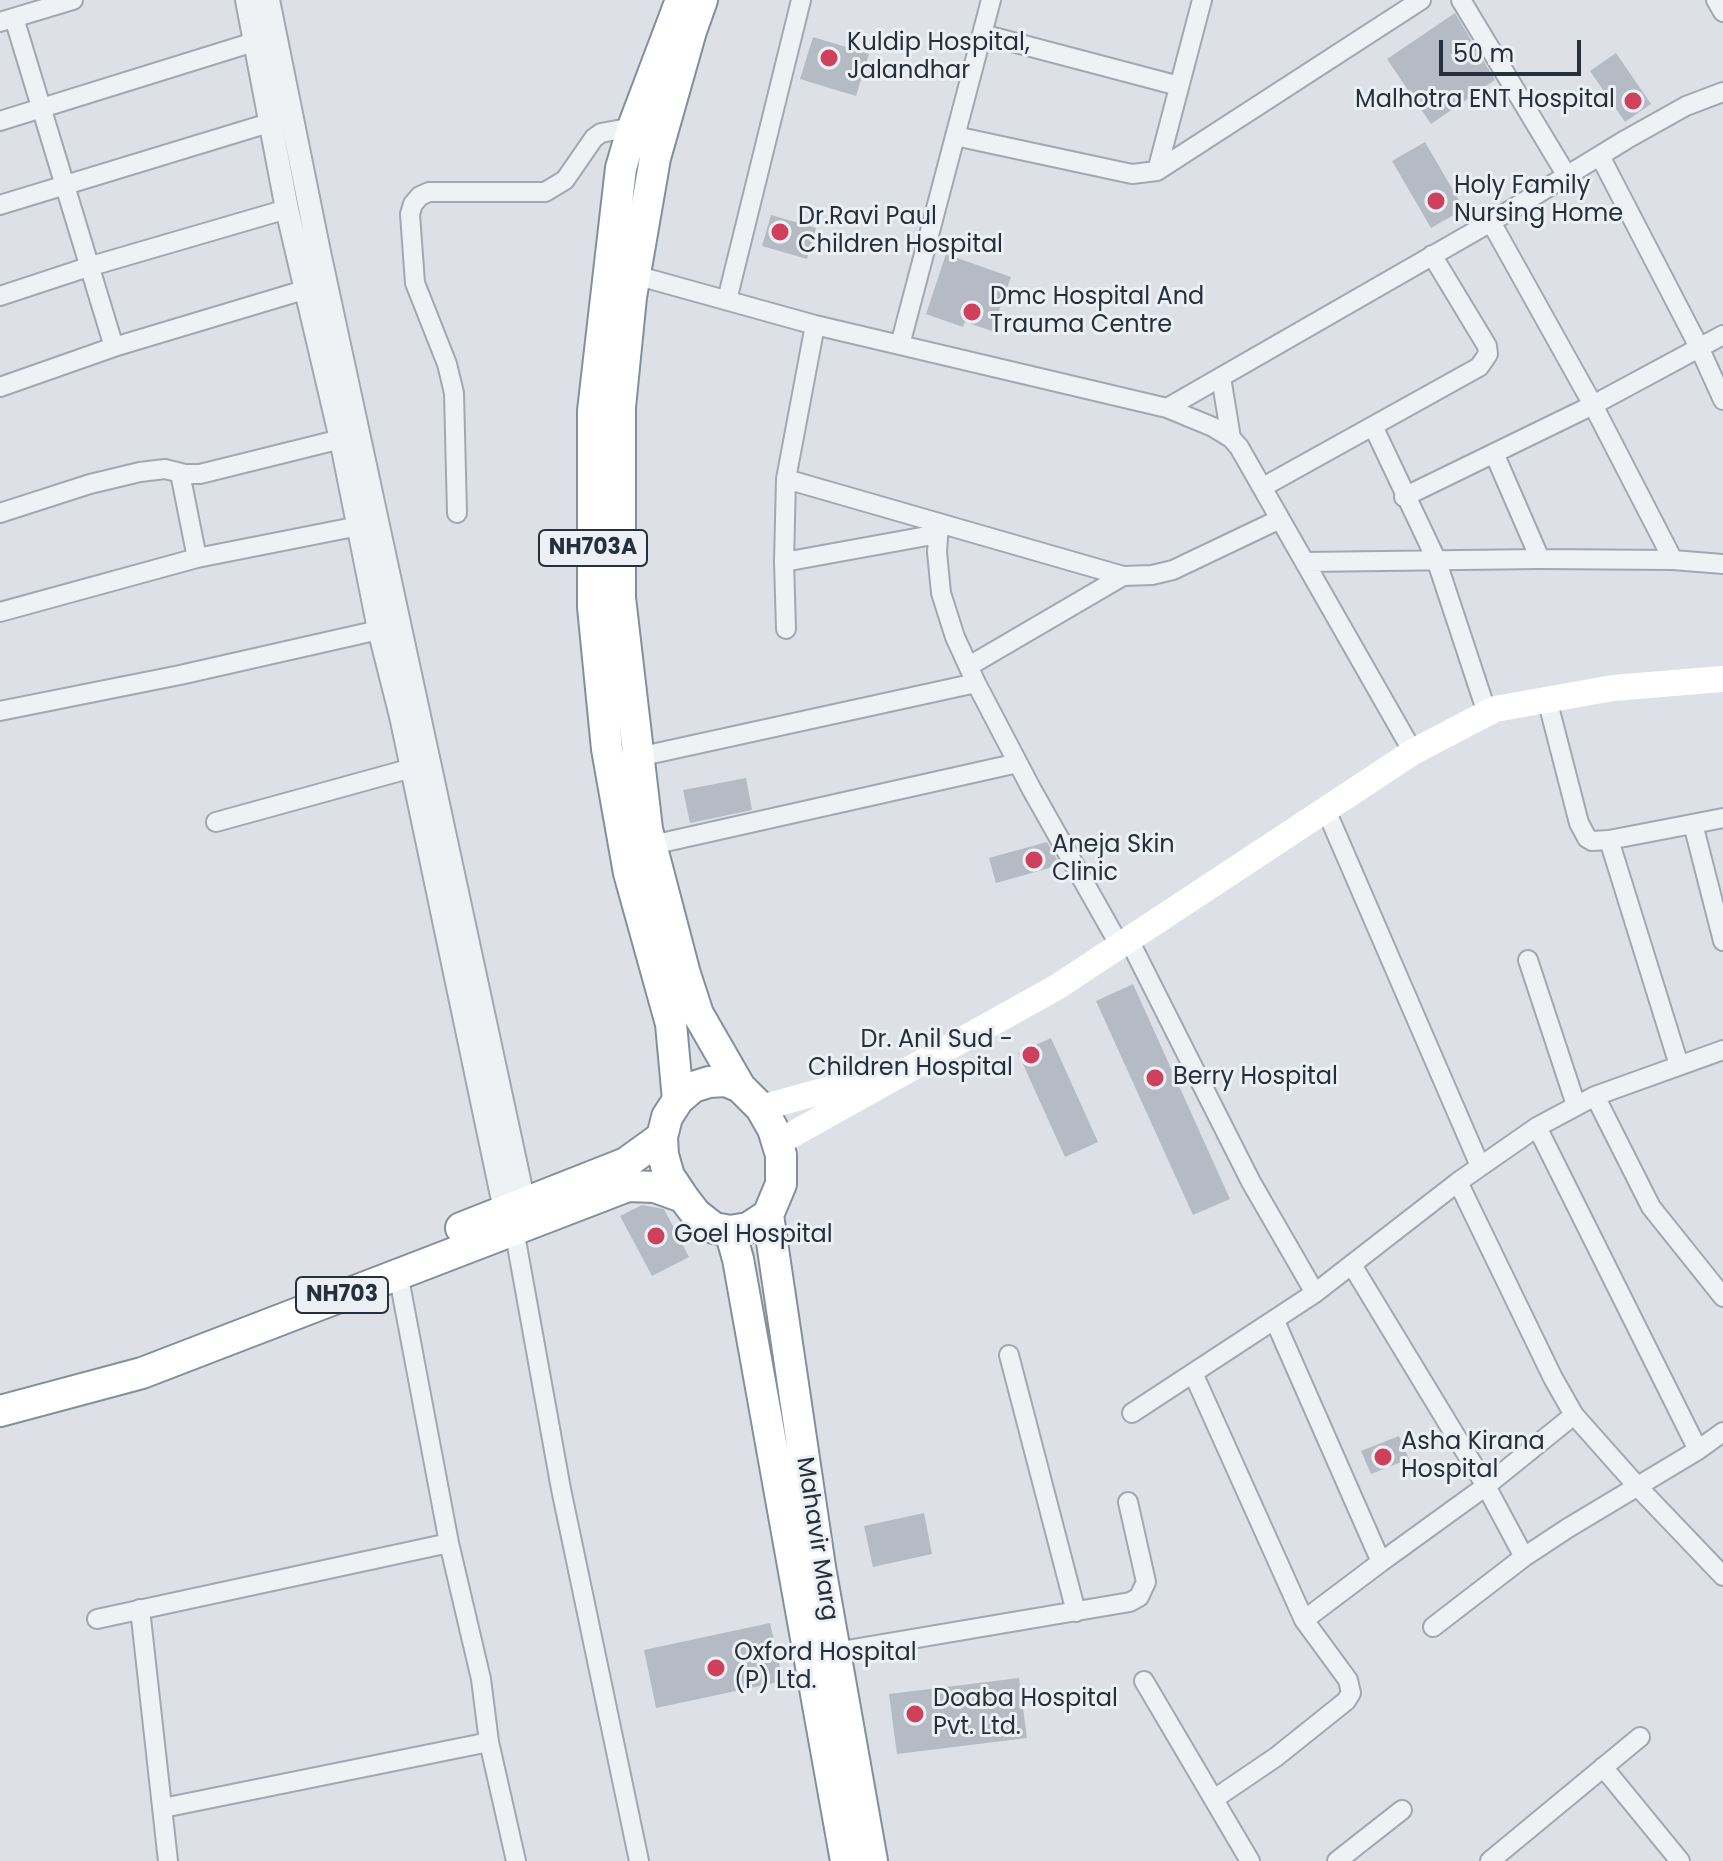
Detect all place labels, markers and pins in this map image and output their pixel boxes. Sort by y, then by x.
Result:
place label: Kuldip Hospital, Jalandhar [847,30,1030,86]
marker: Kuldip Hospital, Jalandhar [818,47,840,69]
place label: Malhotra ENT Hospital [1355,87,1615,115]
marker: Malhotra ENT Hospital [1622,90,1644,112]
place label: Holy Family Nursing Home [1454,173,1623,229]
marker: Holy Family Nursing Home [1425,190,1447,212]
place label: Dr.Ravi Paul Children Hospital [798,204,1003,260]
marker: Dr.Ravi Paul Children Hospital [769,221,791,243]
place label: Dmc Hospital And Trauma Centre [990,284,1204,340]
marker: Dmc Hospital And Trauma Centre [961,301,983,323]
place label: Aneja Skin Clinic [1052,832,1175,888]
marker: Aneja Skin Clinic [1023,849,1045,871]
place label: Dr. Anil Sud - Children Hospital [808,1027,1013,1083]
marker: Dr. Anil Sud - Children Hospital [1020,1044,1042,1066]
place label: Berry Hospital [1173,1064,1338,1092]
marker: Berry Hospital [1144,1067,1166,1089]
place label: Goel Hospital [674,1222,833,1250]
marker: Goel Hospital [645,1225,667,1247]
place label: Asha Kirana Hospital [1401,1429,1545,1485]
marker: Asha Kirana Hospital [1372,1446,1394,1468]
place label: Oxford Hospital (P) Ltd. [734,1640,917,1696]
marker: Oxford Hospital (P) Ltd. [705,1657,727,1679]
place label: Doaba Hospital Pvt. Ltd. [933,1686,1118,1742]
marker: Doaba Hospital Pvt. Ltd. [904,1703,926,1725]

